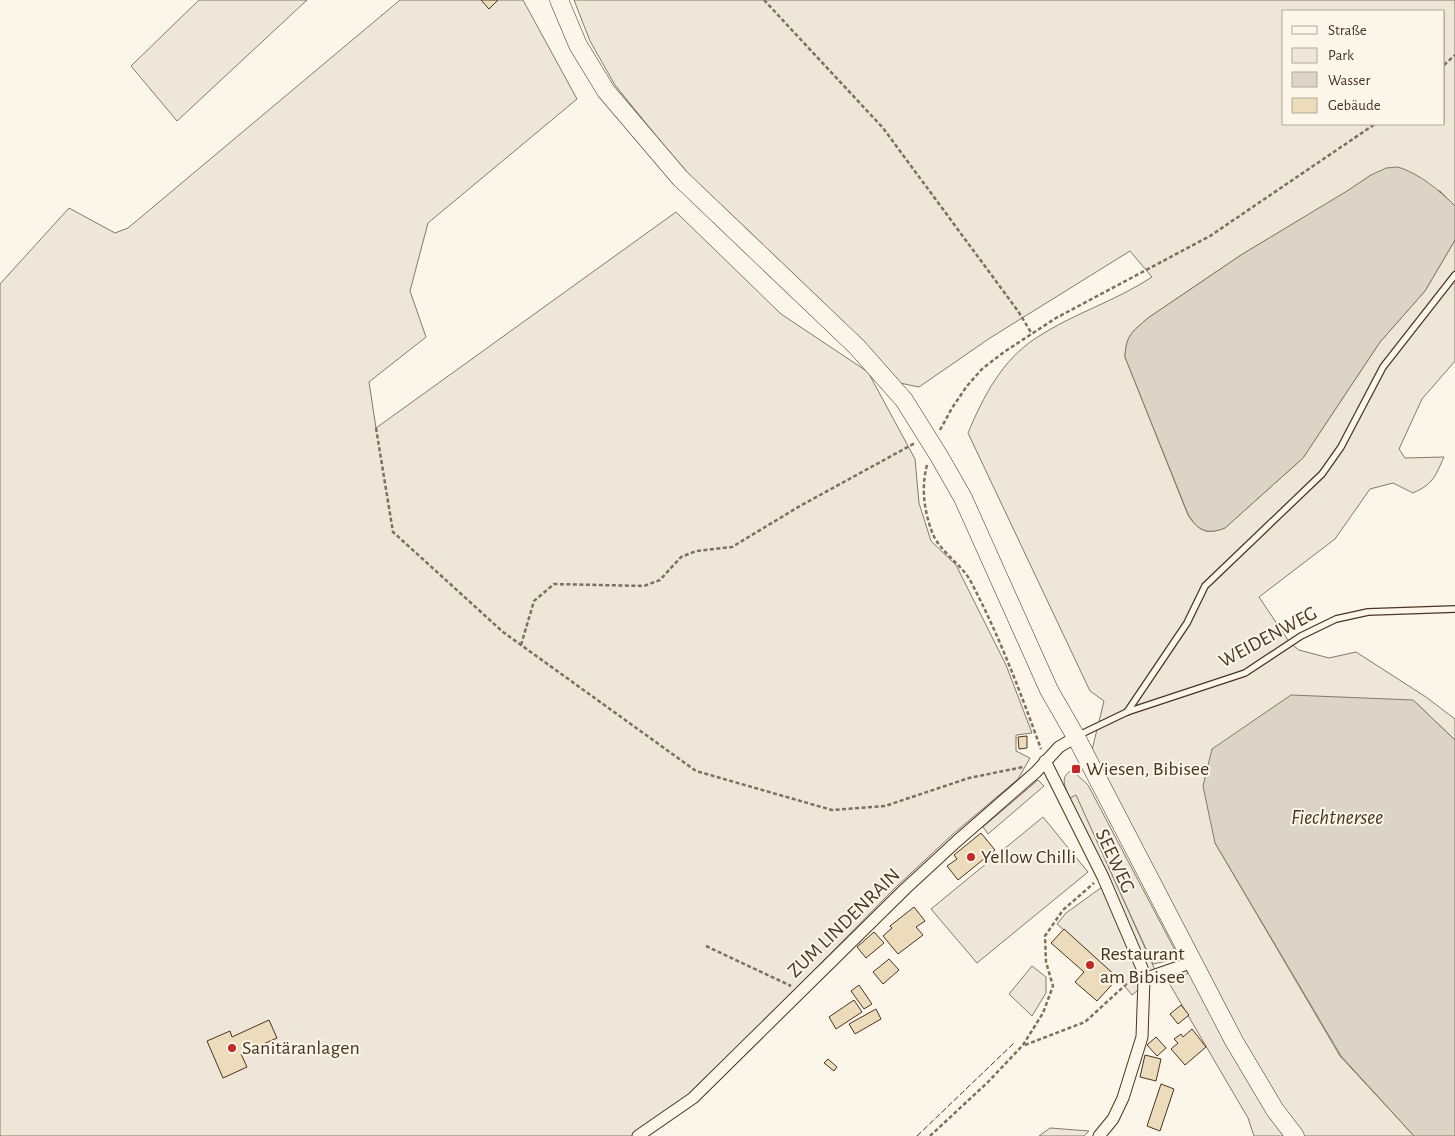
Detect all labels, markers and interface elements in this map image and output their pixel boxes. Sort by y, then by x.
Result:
legend [1282,10,1445,125]
text: Straße [1328,23,1367,38]
text: Park [1328,48,1354,63]
text: Wasser [1328,73,1371,88]
text: Gebäude [1328,98,1381,113]
street label: WEIDENWEG [1216,603,1320,671]
place label: Wiesen, Bibisee [1086,759,1209,779]
marker: Wiesen, Bibisee [1070,763,1082,775]
water label: Fiechtnersee [1291,807,1383,828]
street label: SEEWEG [1092,826,1138,896]
place label: Yellow Chilli [981,847,1076,867]
marker: Yellow Chilli [965,851,977,863]
street label: ZUM LINDENRAIN [784,865,904,981]
place label: Restaurant am Bibisee [1100,944,1185,987]
marker: Restaurant am Bibisee [1084,959,1096,971]
place label: Sanitäranlagen [242,1038,360,1058]
marker: Sanitäranlagen [226,1042,238,1054]

